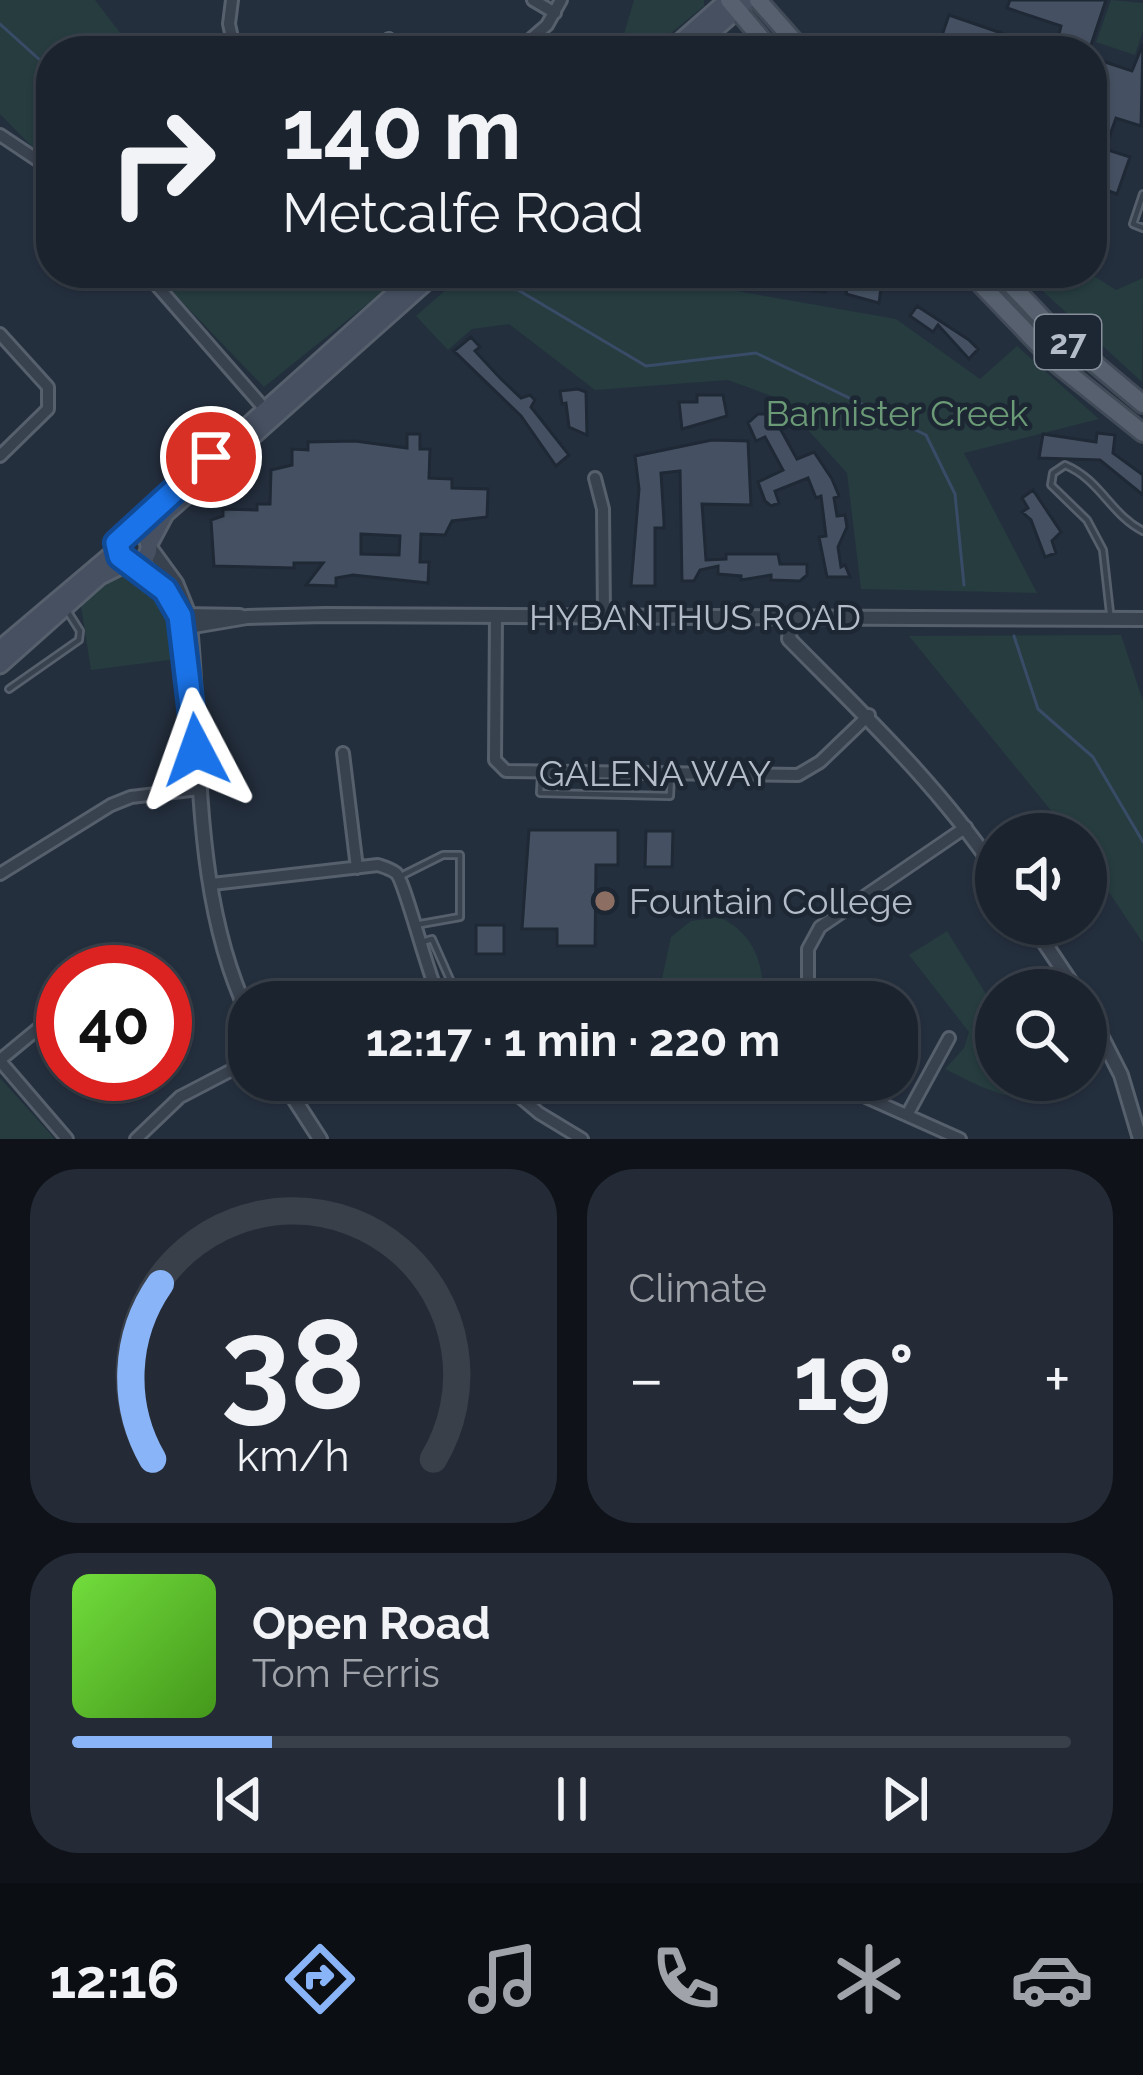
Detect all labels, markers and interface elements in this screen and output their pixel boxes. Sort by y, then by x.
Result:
text: 140 m [282,80,521,179]
icon: right [84,84,240,240]
text: Metcalfe Road [282,181,644,245]
road number: 27 [1035,315,1101,369]
park label: Bannister Creek [766,392,1028,434]
pin [160,406,262,508]
icon: arrive [178,424,244,490]
street label: HYBANTHUS ROAD [529,596,861,638]
position arrow [133,687,259,813]
street label: GALENA WAY [539,752,771,794]
map controls [975,813,1107,1101]
button: sound [975,813,1107,945]
place label: Fountain College [629,880,913,922]
marker: Fountain College [592,888,618,914]
speed limit sign: 40 [36,945,192,1101]
button: search [975,969,1107,1101]
text: 12:17 · 1 min · 220 m [366,1014,780,1067]
text: Climate [629,1265,767,1311]
text: 38 [221,1291,366,1437]
text: 19° [794,1325,914,1431]
text: − [629,1340,664,1417]
text: + [1044,1340,1071,1417]
text: km/h [237,1431,350,1481]
text: Open Road [252,1597,491,1650]
text: Tom Ferris [252,1650,440,1696]
icon: previous [206,1766,272,1832]
icon: pause [539,1766,605,1832]
icon: next [872,1766,938,1832]
icon: directions [278,1937,362,2021]
icon: music [461,1937,545,2021]
icon: phone [644,1937,728,2021]
icon: climate [827,1937,911,2021]
icon: car [1010,1937,1094,2021]
text: 12:16 [49,1947,179,2011]

